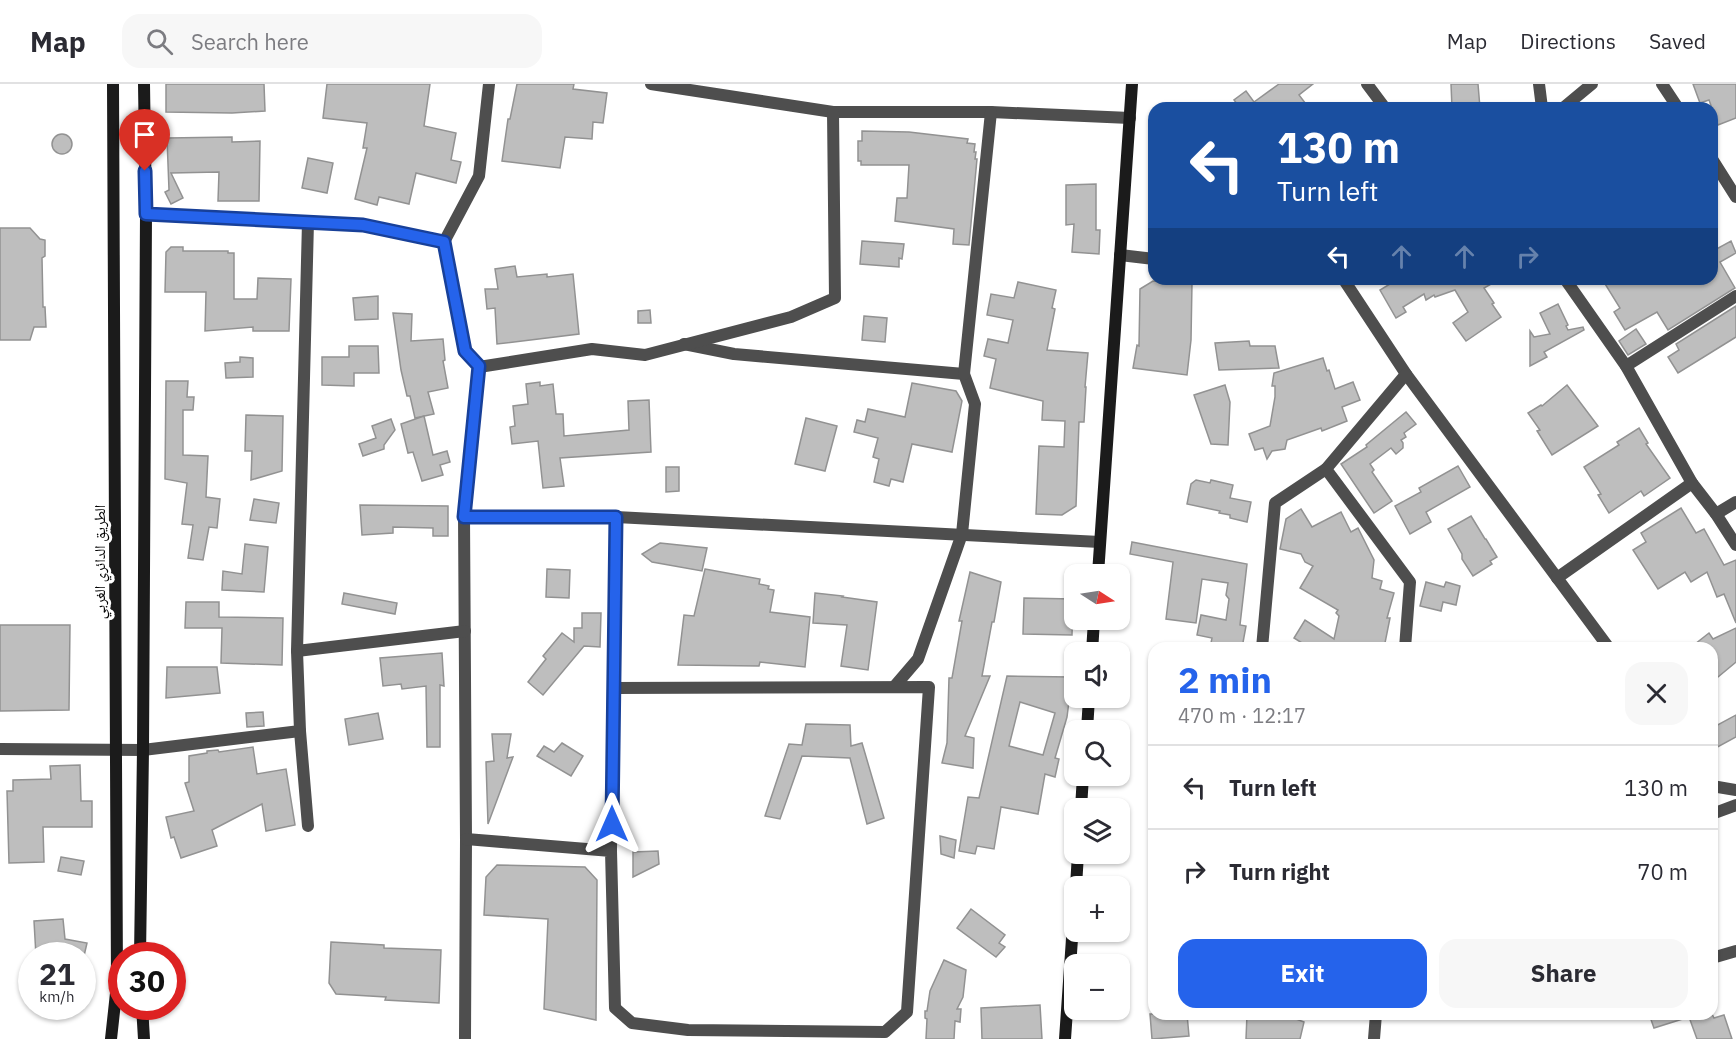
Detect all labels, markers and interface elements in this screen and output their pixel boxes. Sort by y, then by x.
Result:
search box [122,14,542,68]
text: Map [30,23,86,60]
icon: search [143,25,176,58]
text: Search here [191,27,309,56]
text: Map [1447,27,1487,55]
text: Directions [1520,27,1616,55]
text: Saved [1649,27,1706,55]
pin [119,109,170,171]
icon: arrive [128,118,161,151]
text: 130 m [1277,120,1400,175]
icon: left [1178,126,1256,204]
text: Turn left [1277,173,1378,208]
icon: left [1322,240,1355,273]
icon: ahead [1385,240,1418,273]
icon: ahead [1448,240,1481,273]
icon: right [1511,240,1544,273]
street label: الطريق الدائري الغربي [90,505,112,619]
north arrow [1064,564,1130,630]
map controls [1064,564,1130,1020]
button: sound [1064,642,1130,708]
text: 2 min [1178,656,1272,703]
button: close [1625,662,1688,725]
text: 470 m · 12:17 [1178,702,1306,729]
button: search [1064,720,1130,786]
icon: left [1178,771,1211,804]
text: Turn left [1229,773,1317,802]
text: 130 m [1624,773,1688,802]
position arrow [580,792,644,856]
button: layers [1064,798,1130,864]
icon: right [1178,855,1211,888]
text: Turn right [1229,857,1330,886]
text: 70 m [1637,857,1688,886]
button: + [1064,876,1130,942]
button: Exit [1178,939,1427,1008]
button: Share [1439,939,1688,1008]
speed limit sign: 30 [108,942,186,1020]
text: 21 [39,954,75,993]
button: − [1064,954,1130,1020]
text: km/h [39,987,75,1006]

